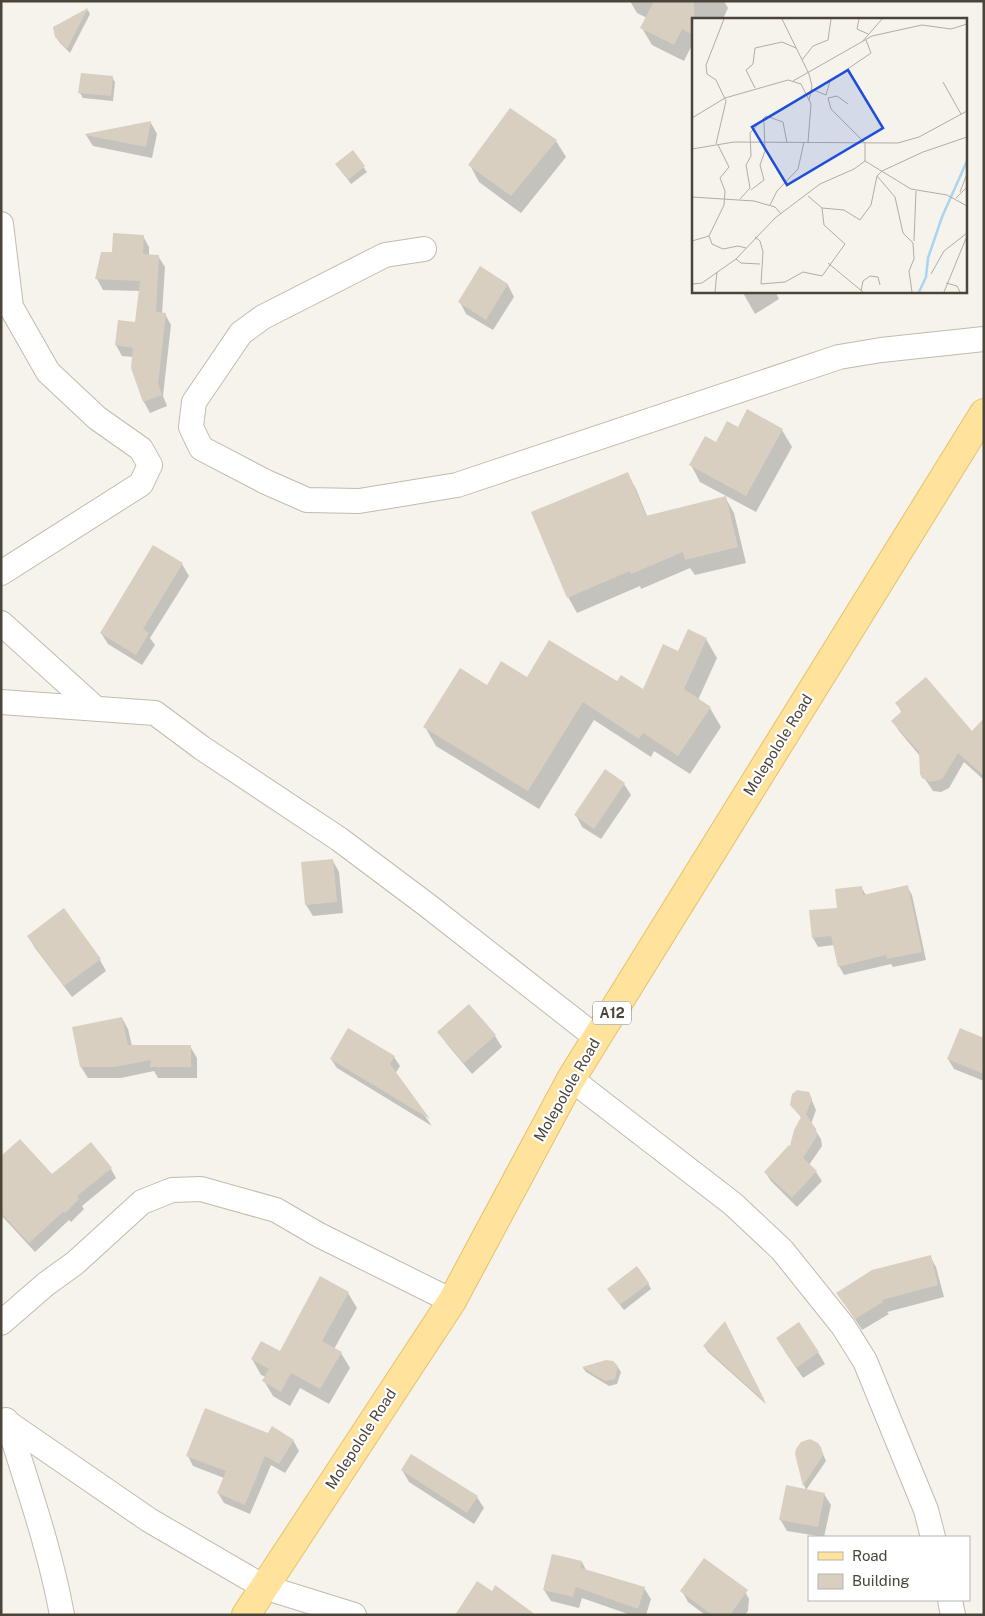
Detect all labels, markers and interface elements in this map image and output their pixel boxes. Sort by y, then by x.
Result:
inset map [692,18,968,292]
street label: Molepolole Road [740,691,816,798]
road number: A12 [593,1001,631,1024]
street label: Molepolole Road [530,1035,603,1144]
street label: Molepolole Road [322,1385,399,1492]
legend [808,1536,970,1601]
text: Road [852,1547,888,1564]
text: Building [852,1572,910,1589]

